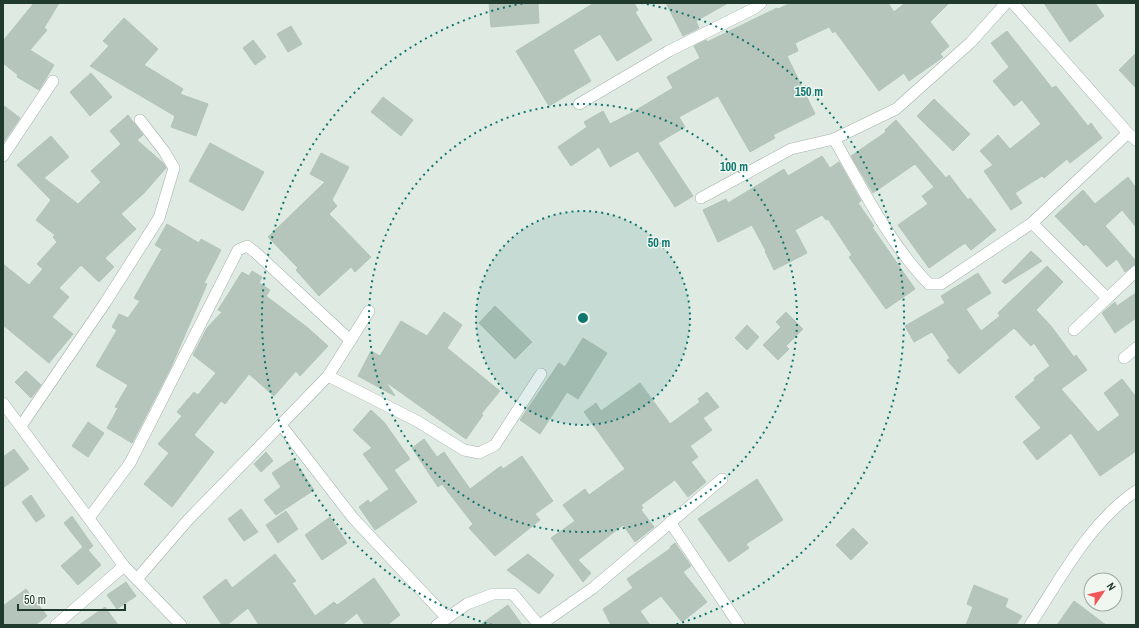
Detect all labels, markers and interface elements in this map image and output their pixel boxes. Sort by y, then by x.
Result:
text: 150 m [795,84,823,100]
text: 100 m [720,159,748,175]
text: 50 m [648,235,670,251]
centre of rings [576,311,590,325]
north arrow [1083,572,1123,612]
text: N [1104,580,1119,593]
scale bar [18,586,125,612]
text: 50 m [24,592,46,608]

